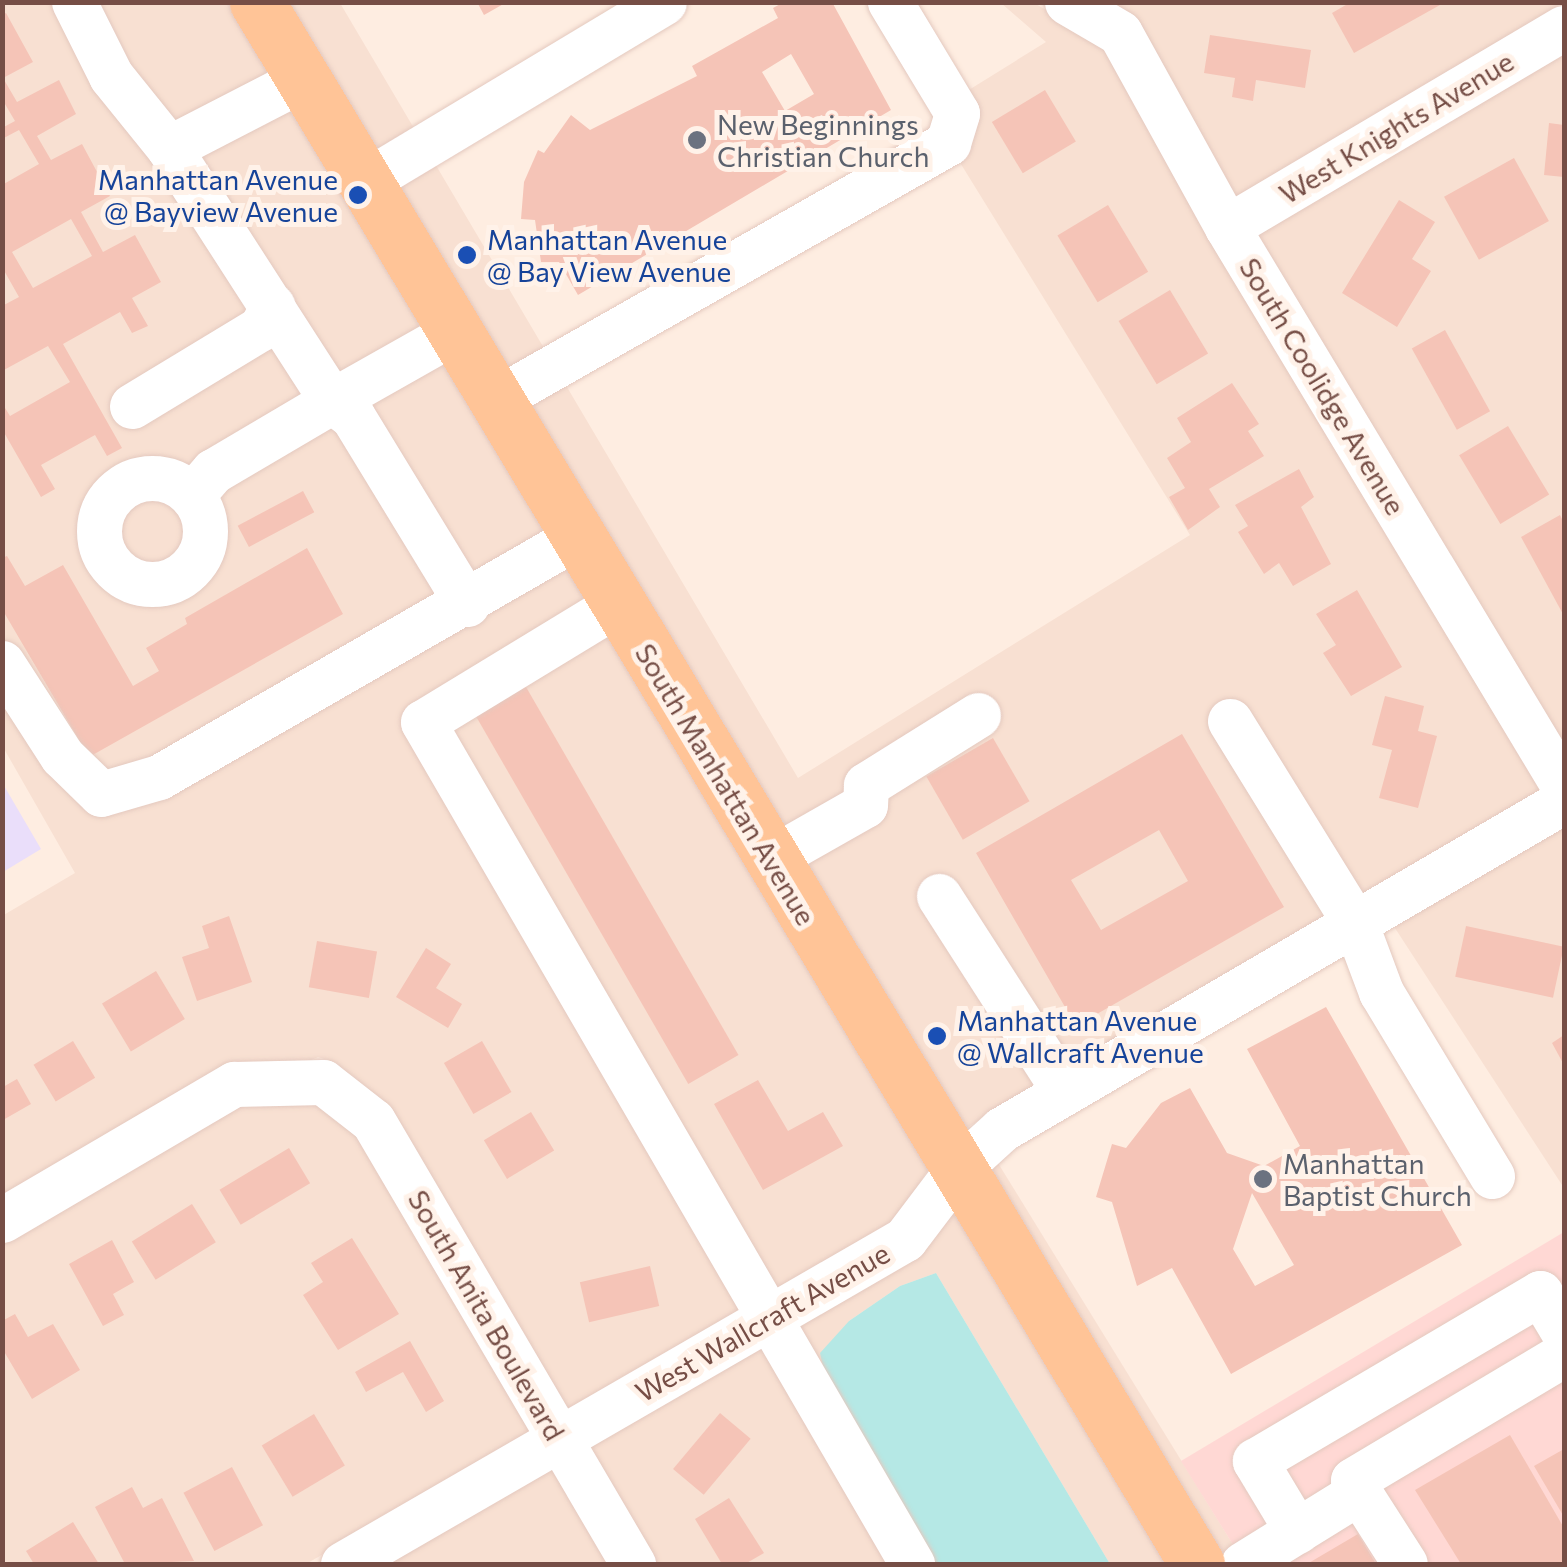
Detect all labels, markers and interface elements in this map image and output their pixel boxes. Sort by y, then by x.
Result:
street label: West Knights Avenue [1273,44,1519,210]
place label: New Beginnings Christian Church [717,107,929,173]
marker: New Beginnings Christian Church [686,129,708,151]
place label: Manhattan Avenue @ Bayview Avenue [98,162,338,228]
marker: Manhattan Avenue @ Bayview Avenue [347,184,369,206]
place label: Manhattan Avenue @ Bay View Avenue [487,222,731,288]
marker: Manhattan Avenue @ Bay View Avenue [456,244,478,266]
street label: South Coolidge Avenue [1233,252,1413,520]
street label: South Manhattan Avenue [629,637,823,931]
place label: Manhattan Avenue @ Wallcraft Avenue [957,1003,1204,1069]
marker: Manhattan Avenue @ Wallcraft Avenue [926,1025,948,1047]
place label: Manhattan Baptist Church [1283,1146,1472,1212]
marker: Manhattan Baptist Church [1252,1168,1274,1190]
street label: South Anita Boulevard [402,1184,572,1446]
street label: West Wallcraft Avenue [629,1236,895,1408]

